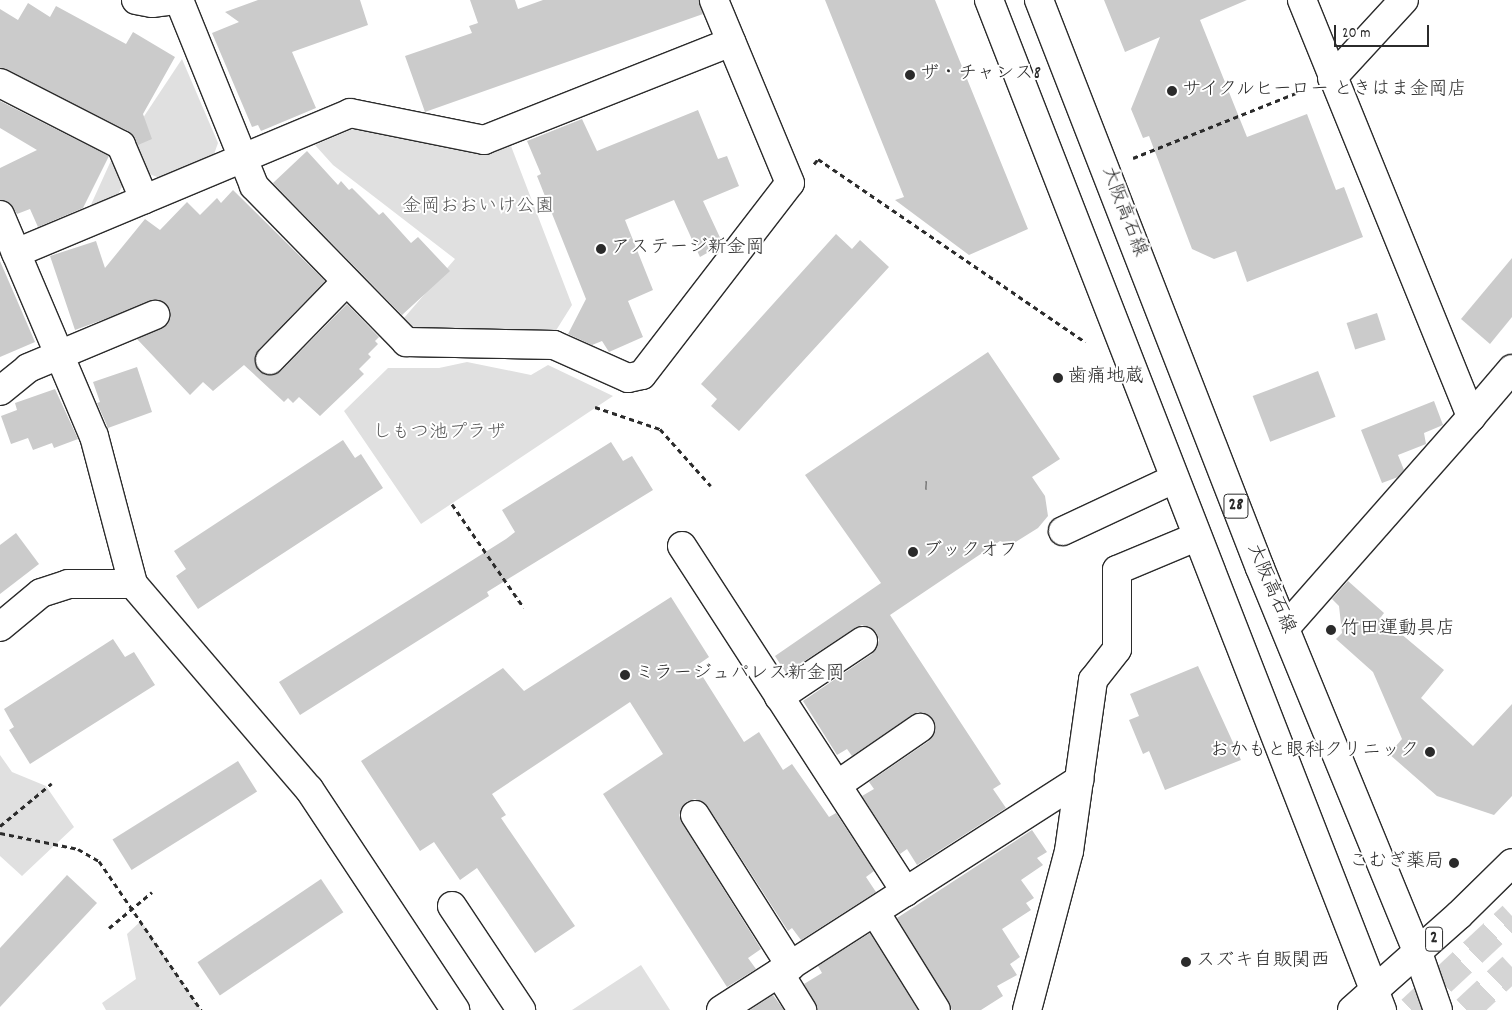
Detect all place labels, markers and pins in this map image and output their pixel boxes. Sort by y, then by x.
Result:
place label: ザ・チャンス8 [920,64,1042,86]
marker: ザ・チャンス8 [904,69,916,81]
place label: サイクルヒーロー ときはま金岡店 [1182,80,1470,102]
marker: サイクルヒーロー ときはま金岡店 [1166,85,1178,97]
place label: アステージ新金岡 [611,238,763,260]
marker: アステージ新金岡 [595,243,607,255]
place label: 歯痛地蔵 [1068,367,1144,389]
marker: 歯痛地蔵 [1052,372,1064,384]
place label: ブックオフ [923,541,1018,563]
marker: ブックオフ [907,546,919,558]
place label: 竹田運動具店 [1341,619,1455,641]
marker: 竹田運動具店 [1325,624,1337,636]
place label: ミラージュパレス新金岡 [635,664,844,686]
marker: ミラージュパレス新金岡 [619,669,631,681]
place label: おかもと眼科クリニック [1210,741,1419,763]
marker: おかもと眼科クリニック [1423,745,1437,759]
place label: こむぎ薬局 [1349,852,1444,874]
marker: こむぎ薬局 [1448,857,1460,869]
place label: スズキ自販関西 [1196,951,1329,973]
marker: スズキ自販関西 [1180,956,1192,968]

